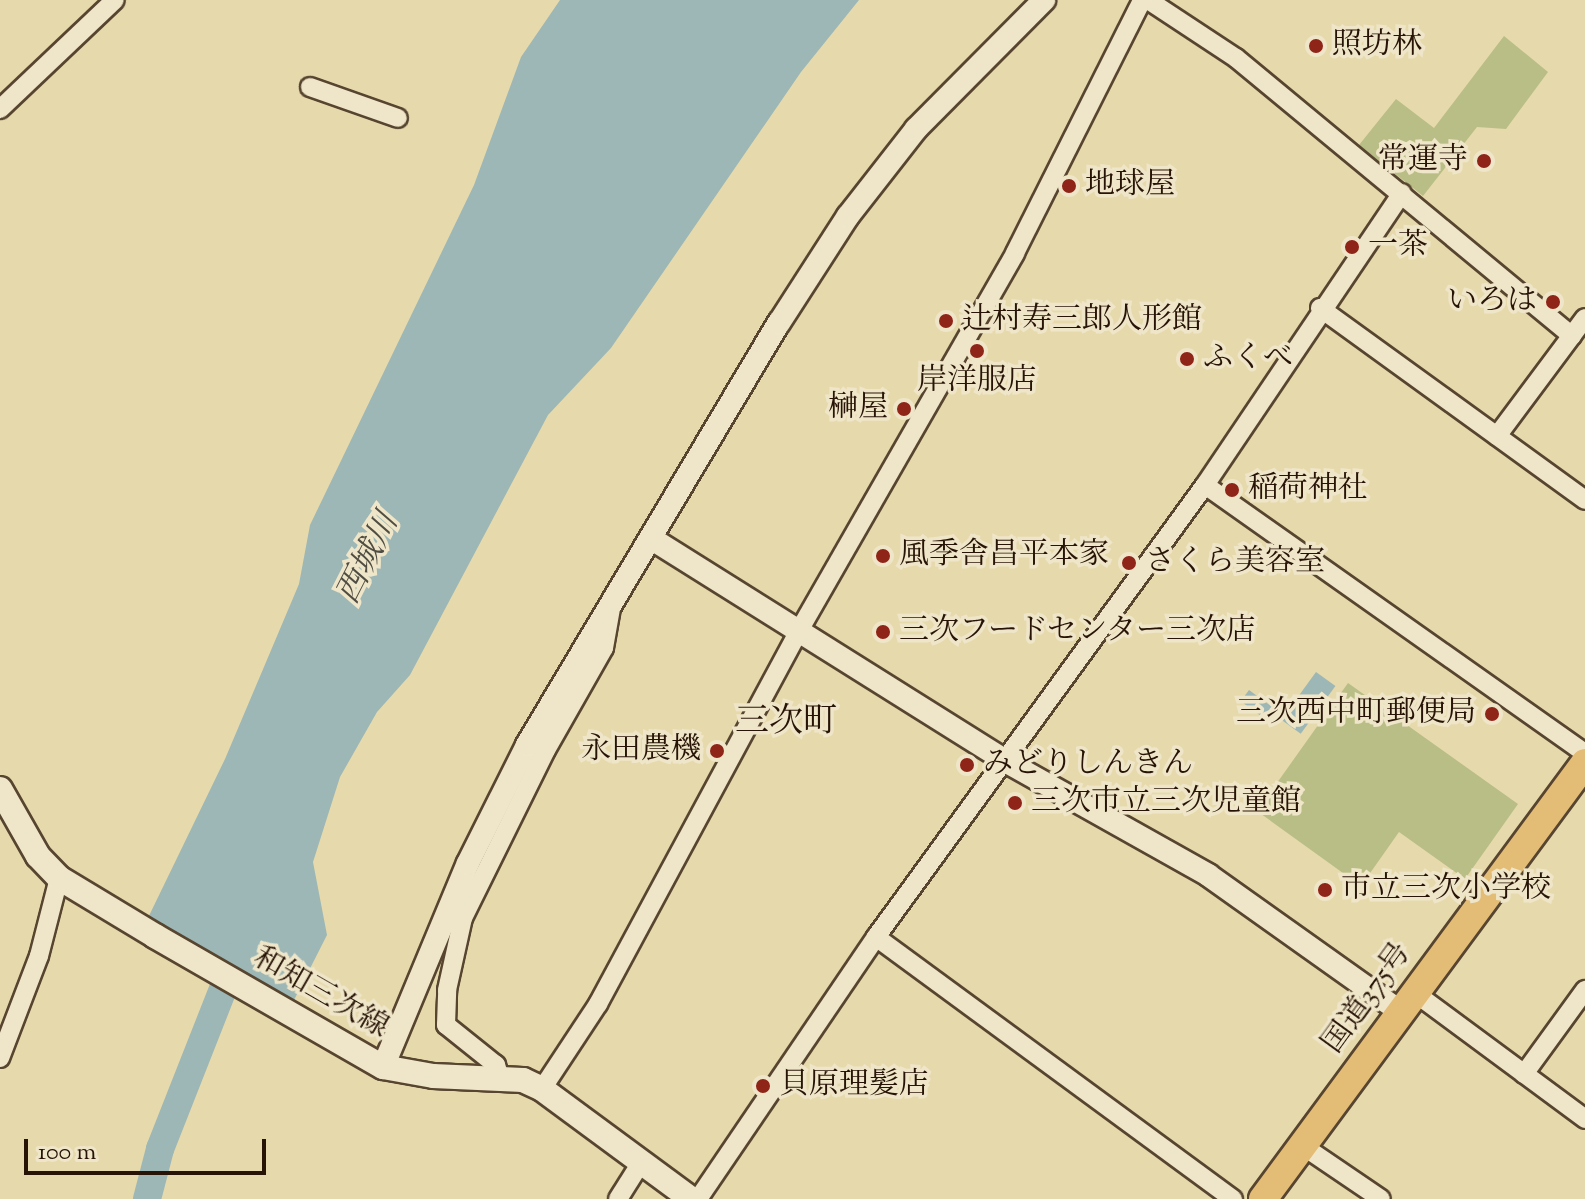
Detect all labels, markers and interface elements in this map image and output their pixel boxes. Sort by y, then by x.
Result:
place label: 照坊林 [1332,28,1422,64]
marker: 照坊林 [1307,37,1325,55]
place label: 常運寺 [1378,143,1468,179]
marker: 常運寺 [1475,152,1493,170]
place label: 地球屋 [1085,168,1175,204]
marker: 地球屋 [1060,177,1078,195]
place label: 一茶 [1368,229,1428,265]
marker: 一茶 [1343,238,1361,256]
place label: いろは [1447,284,1537,320]
marker: いろは [1544,293,1562,311]
place label: 辻村寿三郎人形館 [962,303,1202,339]
marker: 辻村寿三郎人形館 [937,312,955,330]
place label: ふくべ [1203,341,1293,377]
marker: 岸洋服店 [968,342,986,360]
marker: ふくべ [1178,350,1196,368]
place label: 岸洋服店 [917,364,1037,400]
place label: 榊屋 [828,391,888,427]
marker: 榊屋 [895,400,913,418]
place label: 稲荷神社 [1248,472,1368,508]
marker: 稲荷神社 [1223,481,1241,499]
water label: 西城川 [330,508,408,610]
place label: 風季舎昌平本家 [899,538,1109,574]
place label: さくら美容室 [1145,545,1325,581]
marker: 風季舎昌平本家 [874,547,892,565]
marker: さくら美容室 [1120,554,1138,572]
place label: 三次フードセンター三次店 [899,614,1258,650]
marker: 三次フードセンター三次店 [874,623,892,641]
place label: 三次西中町郵便局 [1236,696,1476,732]
district label: 三次町 [735,703,837,743]
marker: 三次西中町郵便局 [1483,705,1501,723]
place label: 永田農機 [581,733,701,769]
marker: 永田農機 [708,742,726,760]
place label: みどりしんきん [983,747,1193,783]
marker: みどりしんきん [958,756,976,774]
place label: 三次市立三次児童館 [1031,785,1301,821]
marker: 三次市立三次児童館 [1006,794,1024,812]
place label: 市立三次小学校 [1341,872,1551,908]
marker: 市立三次小学校 [1316,881,1334,899]
street label: 国道375号 [1316,937,1420,1061]
street label: 和知三次線 [246,941,394,1047]
place label: 貝原理髪店 [779,1068,929,1104]
marker: 貝原理髪店 [754,1077,772,1095]
scale bar [28,1123,270,1173]
text: 100 m [38,1136,96,1170]

